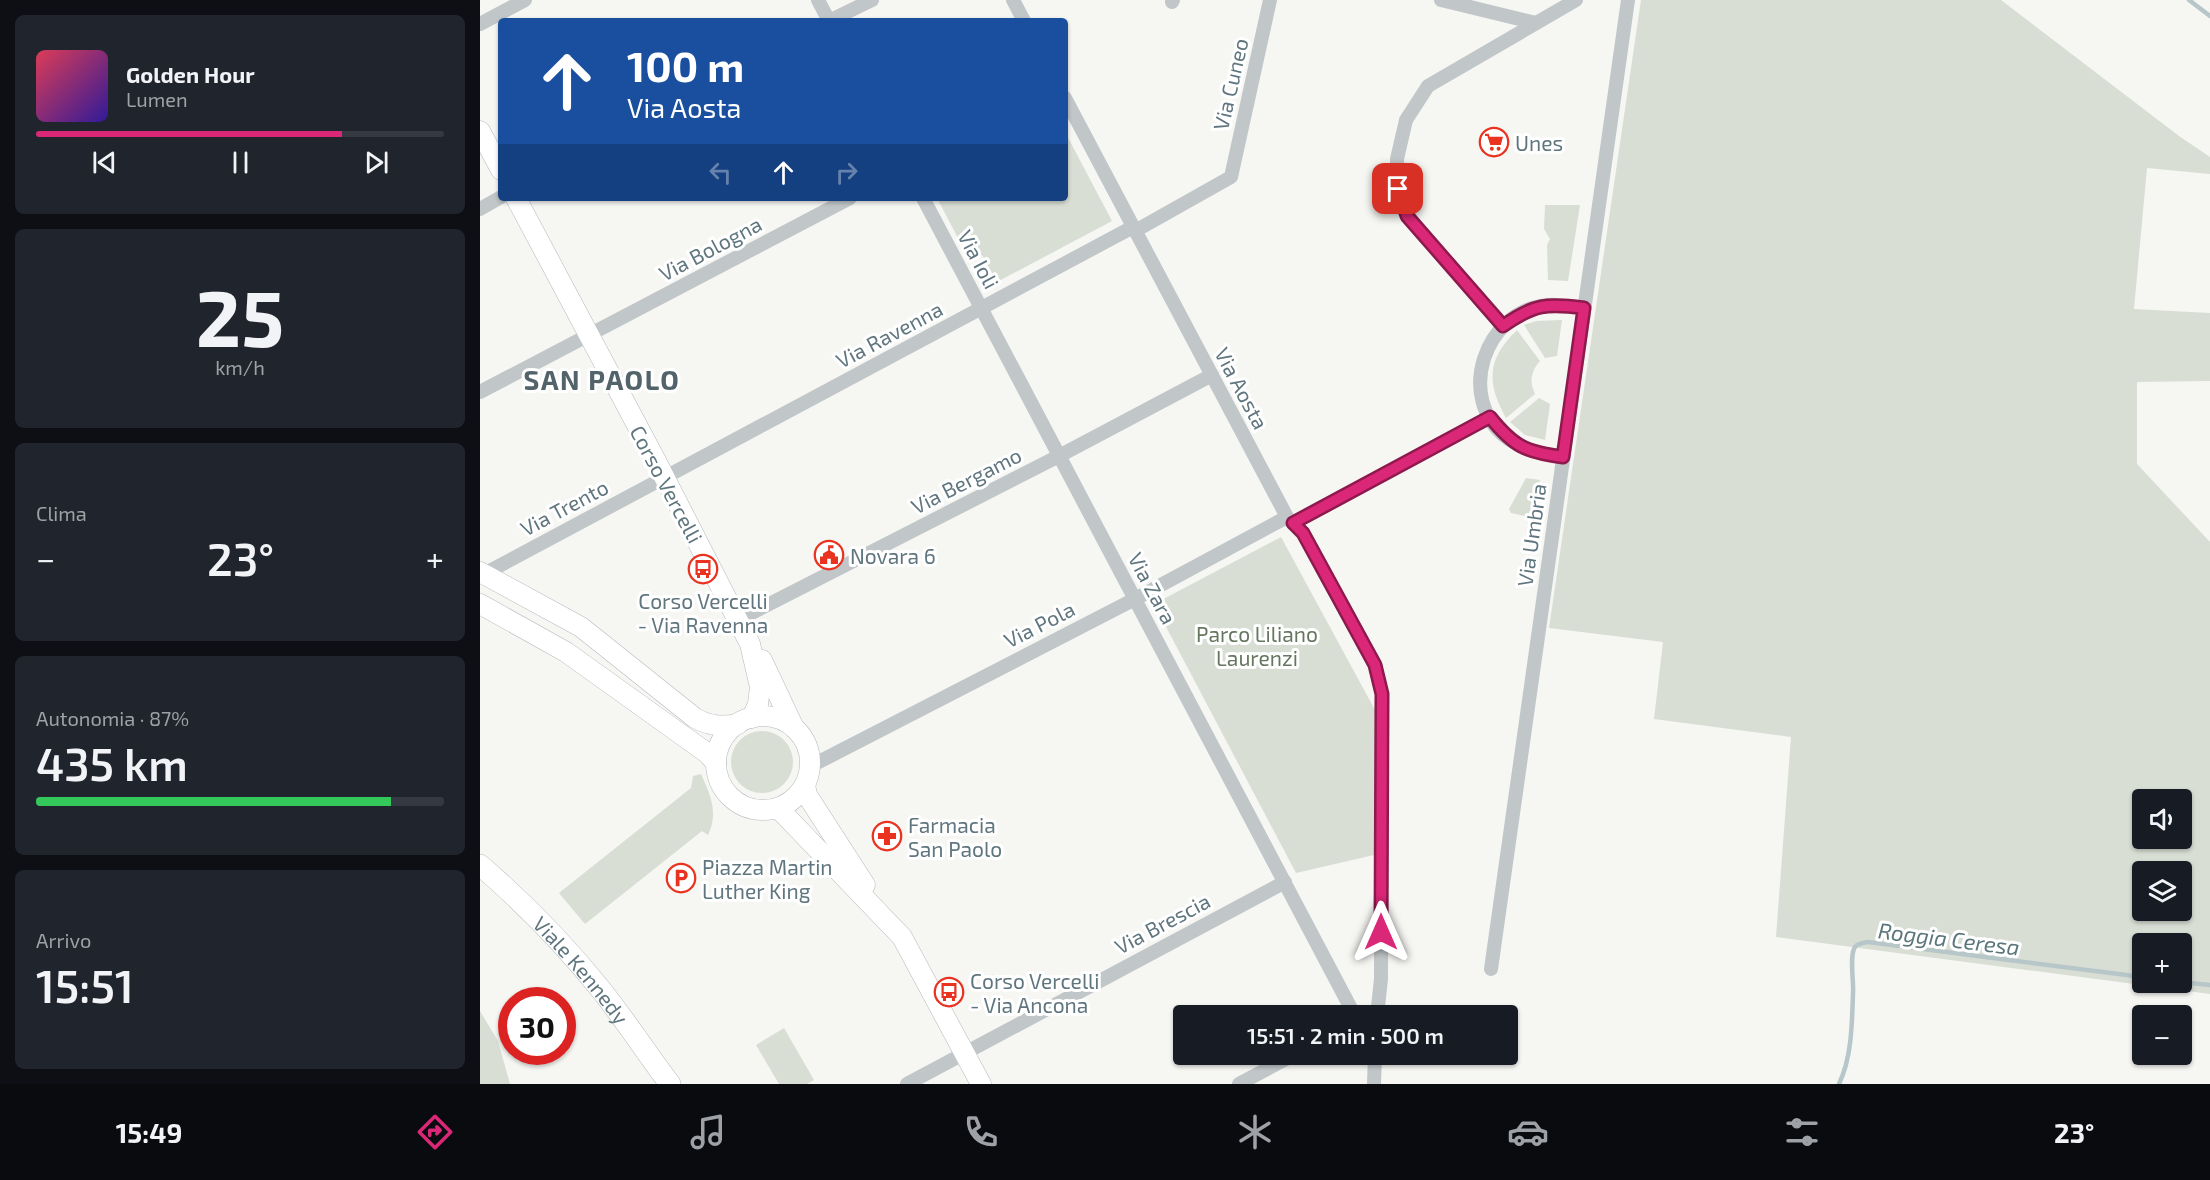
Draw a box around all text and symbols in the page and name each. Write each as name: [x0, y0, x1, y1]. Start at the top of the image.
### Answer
street label: Via Cuneo: [1207, 36, 1253, 132]
text: 100 m: [627, 40, 744, 90]
icon: ahead: [528, 42, 606, 120]
text: Golden Hour: [126, 61, 255, 87]
text: Lumen: [126, 87, 188, 111]
text: Via Aosta: [627, 91, 741, 123]
supermarket icon: Unes: [1478, 126, 1510, 158]
place label: Unes: [1515, 130, 1563, 155]
icon: previous: [88, 146, 121, 179]
icon: pause: [224, 146, 257, 179]
icon: next: [360, 146, 393, 179]
icon: left: [704, 156, 737, 189]
icon: ahead: [767, 156, 800, 189]
icon: right: [830, 156, 863, 189]
pin: [1372, 163, 1423, 214]
icon: arrive: [1381, 172, 1414, 205]
street label: Via Bologna: [654, 210, 766, 286]
street label: Via Ioli: [953, 225, 1005, 293]
text: 25: [196, 269, 284, 363]
street label: Via Ravenna: [832, 296, 946, 372]
street label: Via Aosta: [1210, 343, 1274, 433]
text: km/h: [215, 355, 265, 379]
district label: SAN PAOLO: [524, 363, 680, 395]
street label: Corso Vercelli: [626, 421, 708, 547]
street label: Via Bergamo: [907, 442, 1025, 518]
street label: Via Trento: [516, 474, 612, 540]
street label: Via Umbria: [1511, 482, 1551, 588]
text: Clima: [36, 501, 87, 525]
text: 23°: [207, 531, 274, 585]
text: −: [36, 538, 55, 578]
text: +: [426, 538, 444, 578]
public building icon: Novara 6: [813, 539, 845, 571]
place label: Novara 6: [850, 543, 936, 568]
street label: Via Zara: [1124, 548, 1182, 628]
bus stop icon: Corso Vercelli - Via Ravenna: [687, 553, 719, 585]
place label: Corso Vercelli - Via Ravenna: [638, 588, 768, 637]
street label: Via Pola: [999, 596, 1079, 652]
park label: Parco Liliano Laurenzi: [1196, 621, 1318, 670]
text: Autonomia · 87%: [36, 706, 189, 730]
text: 435 km: [36, 736, 188, 790]
map controls: [2132, 789, 2192, 1065]
button: sound: [2132, 789, 2192, 849]
place label: Farmacia San Paolo: [908, 812, 1002, 861]
pharmacy icon: Farmacia San Paolo: [871, 820, 903, 852]
place label: Piazza Martin Luther King: [702, 854, 833, 903]
button: layers: [2132, 861, 2192, 921]
parking icon: Piazza Martin Luther King: [665, 862, 697, 894]
street label: Via Brescia: [1110, 887, 1214, 959]
position arrow: [1349, 900, 1413, 964]
street label: Viale Kennedy: [529, 910, 635, 1028]
water label: Roggia Ceresa: [1877, 916, 2021, 960]
text: Arrivo: [36, 928, 91, 952]
button: +: [2132, 933, 2192, 993]
text: 15:51: [36, 958, 134, 1012]
place label: Corso Vercelli - Via Ancona: [970, 968, 1100, 1017]
bus stop icon: Corso Vercelli - Via Ancona: [933, 976, 965, 1008]
speed limit sign: 30: [498, 987, 576, 1065]
button: −: [2132, 1005, 2192, 1065]
text: 15:51 · 2 min · 500 m: [1247, 1022, 1444, 1048]
icon: directions: [414, 1111, 456, 1153]
icon: music: [687, 1111, 729, 1153]
icon: phone: [960, 1111, 1002, 1153]
icon: climate: [1234, 1111, 1276, 1153]
icon: car: [1507, 1111, 1549, 1153]
icon: filters: [1781, 1111, 1823, 1153]
text: 15:49: [116, 1116, 182, 1148]
text: 23°: [2054, 1116, 2094, 1148]

